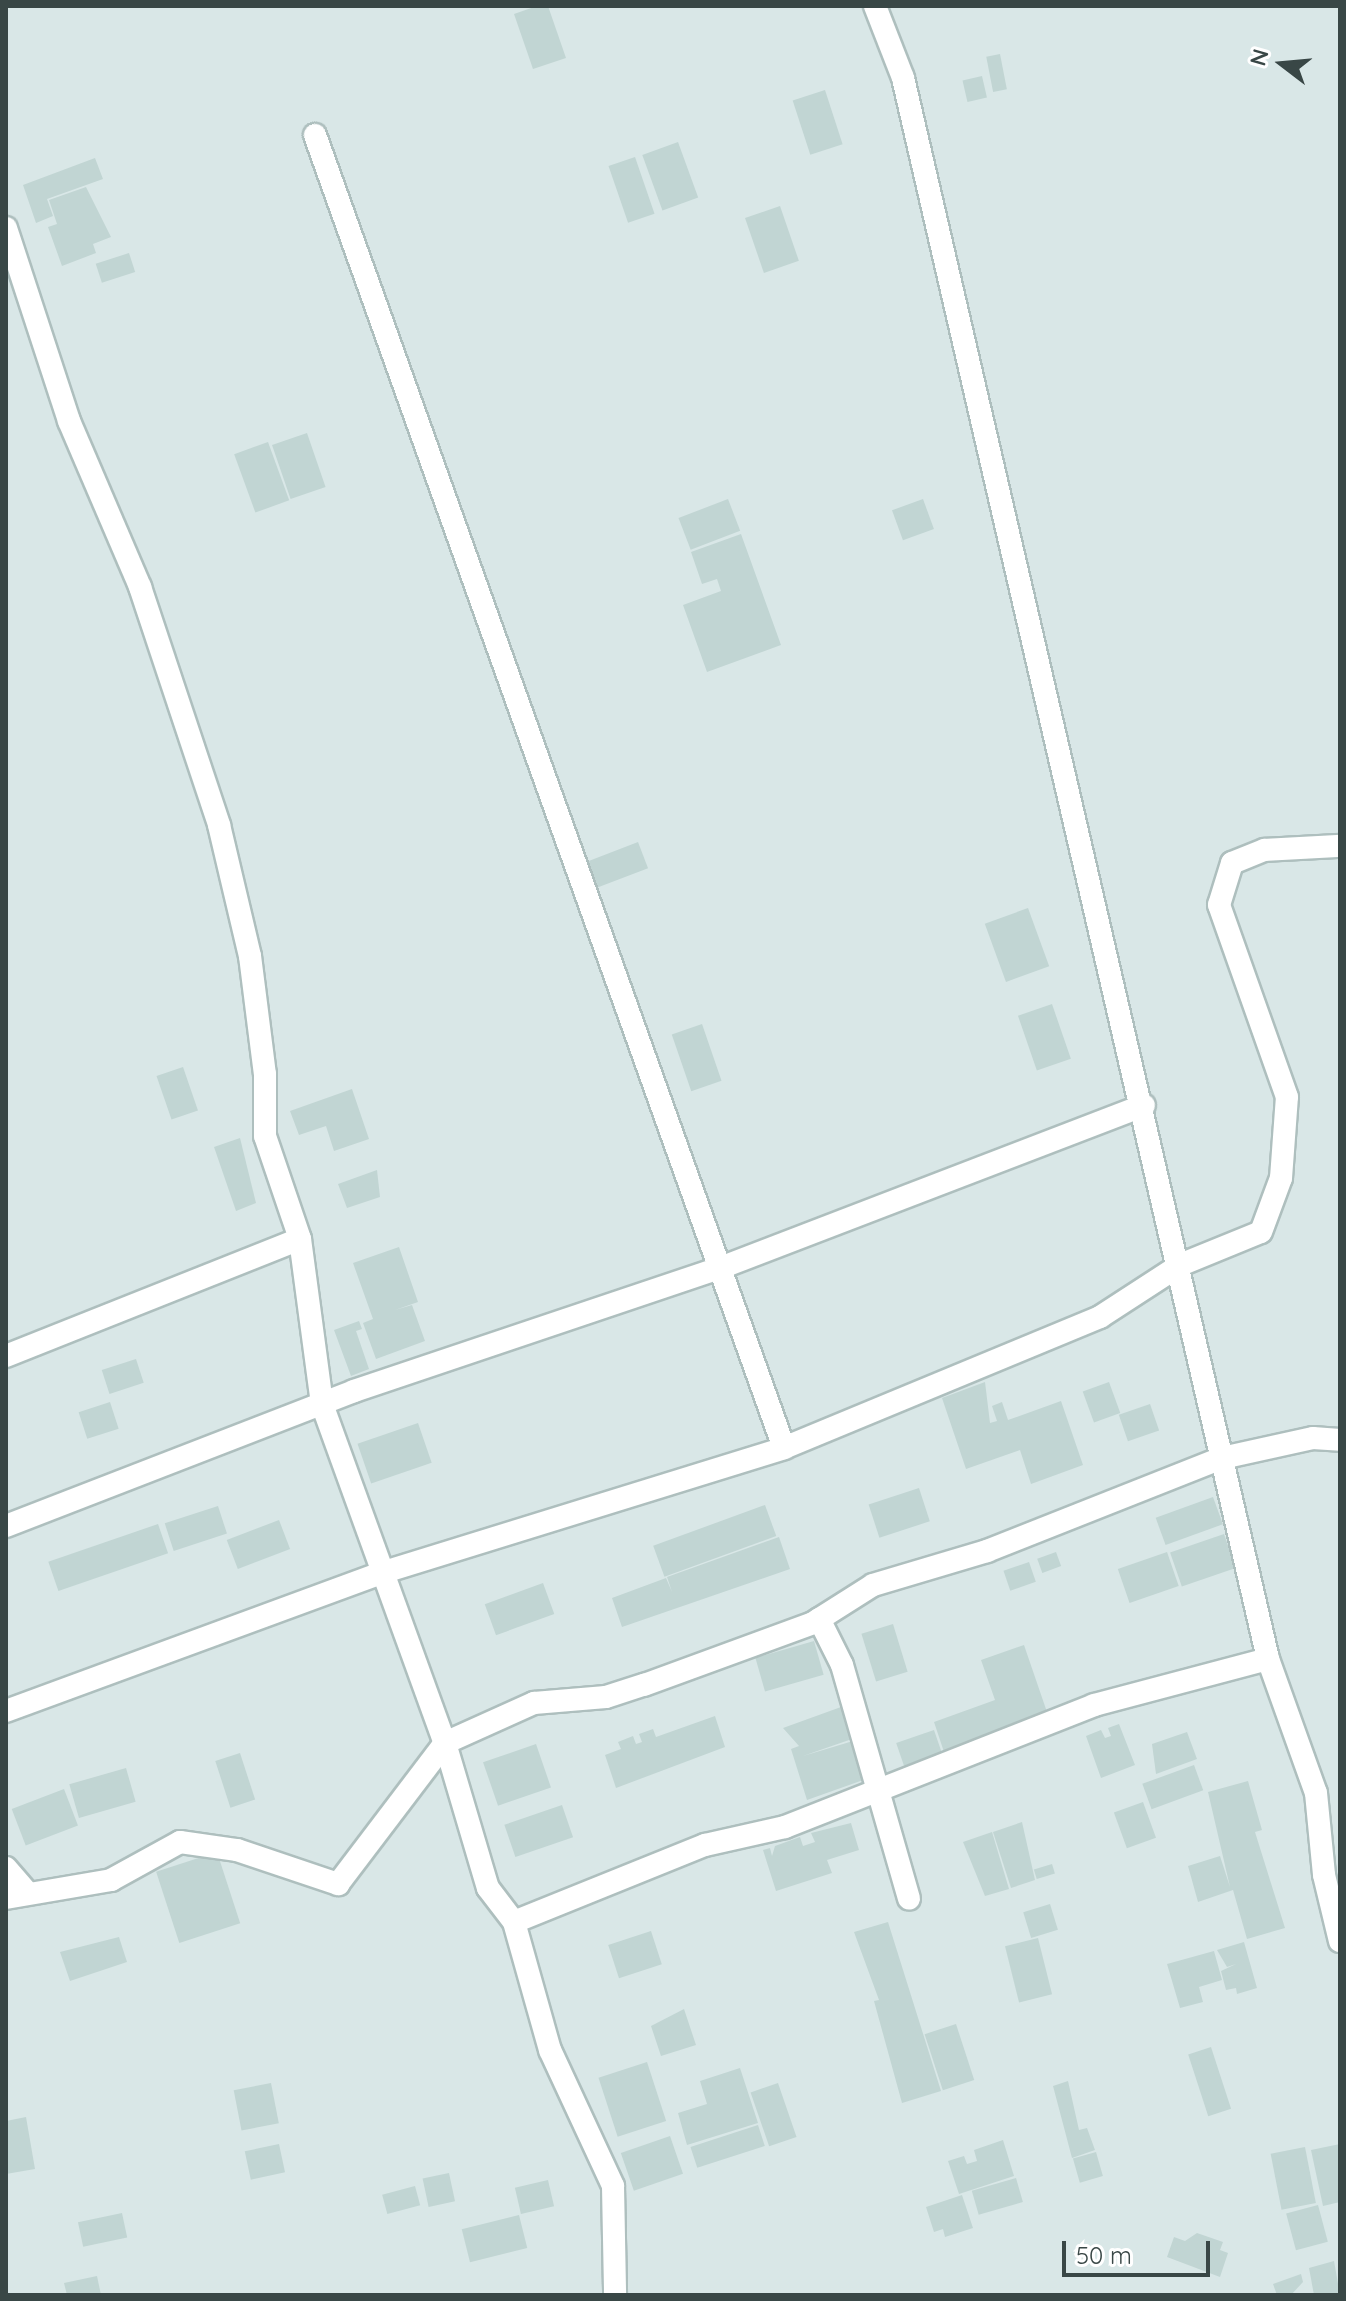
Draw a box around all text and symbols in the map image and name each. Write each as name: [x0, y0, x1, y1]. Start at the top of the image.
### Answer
north arrow: [1242, 24, 1322, 104]
text: N: [1243, 46, 1275, 69]
scale bar: [1066, 2225, 1214, 2275]
text: 50 m: [1076, 2240, 1132, 2270]

